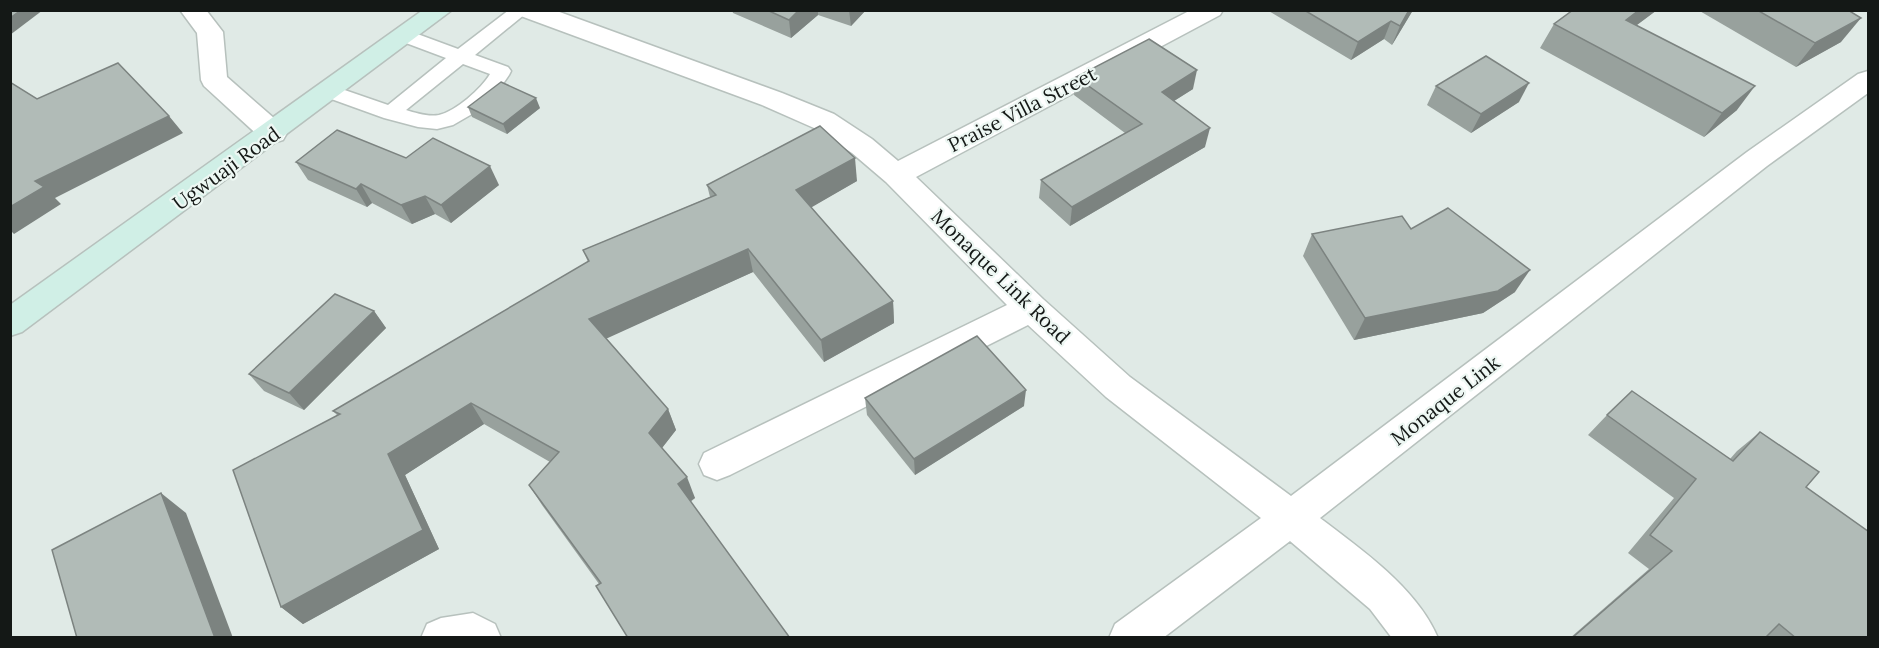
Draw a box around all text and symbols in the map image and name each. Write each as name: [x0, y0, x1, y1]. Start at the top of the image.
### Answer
street label: Praise Villa Street: [943, 61, 1101, 157]
street label: Ugwuaji Road: [167, 121, 285, 215]
street label: Monaque Link Road: [926, 203, 1076, 349]
street label: Monaque Link: [1385, 349, 1505, 450]

